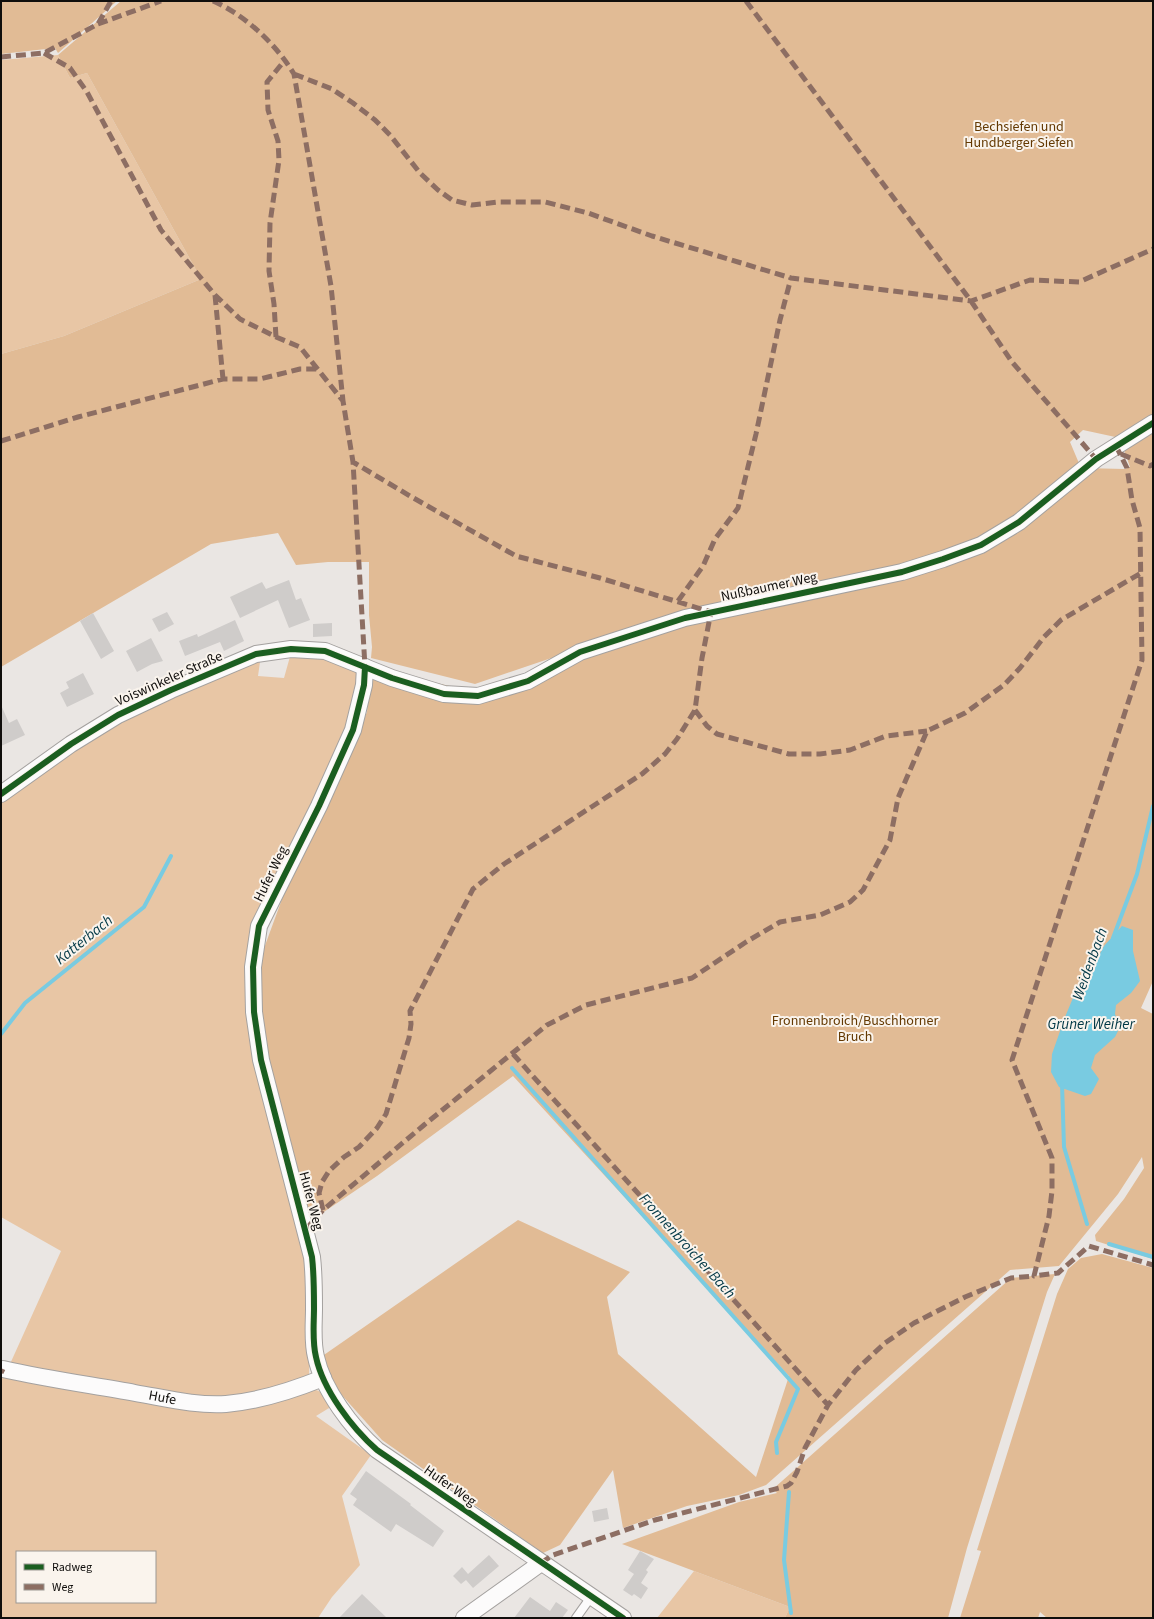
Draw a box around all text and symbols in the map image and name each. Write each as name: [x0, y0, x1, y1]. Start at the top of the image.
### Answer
park label: Bechsiefen und Hundberger Siefen: [964, 117, 1074, 153]
street label: Nußbaumer Weg: [719, 567, 819, 607]
street label: Voiswinkeler Straße: [112, 646, 226, 712]
street label: Hufer Weg: [249, 843, 293, 905]
water label: Katterbach: [51, 910, 117, 970]
water label: Weidenbach: [1067, 925, 1113, 1003]
park label: Fronnenbroich/Buschhorner Bruch: [772, 1011, 938, 1047]
water label: Grüner Weiher: [1047, 1014, 1135, 1035]
street label: Hufer Weg: [294, 1169, 328, 1233]
water label: Fronnenbroicher Bach: [634, 1189, 740, 1303]
street label: Hufe: [147, 1386, 178, 1410]
street label: Hufer Weg: [420, 1461, 480, 1511]
legend: [16, 1551, 156, 1603]
text: Radweg: [52, 1559, 92, 1576]
text: Weg: [52, 1579, 73, 1596]

